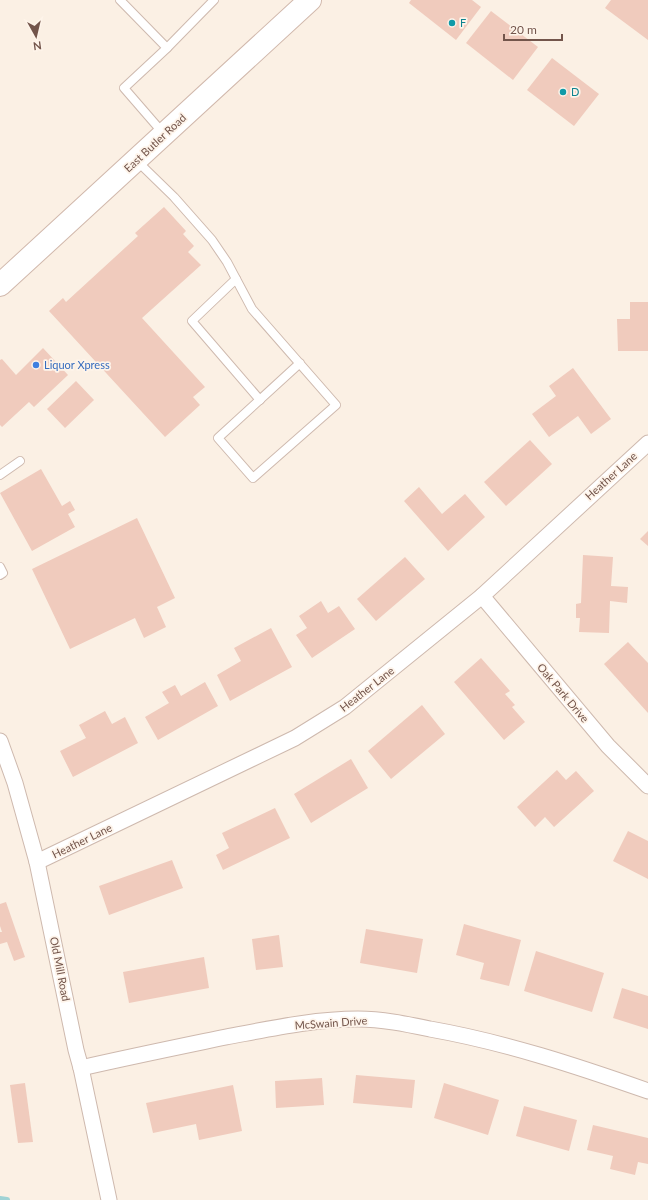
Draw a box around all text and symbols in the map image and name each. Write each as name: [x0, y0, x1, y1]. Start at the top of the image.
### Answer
north arrow: [16, 16, 56, 56]
place label: F: [460, 16, 466, 29]
scale bar: [504, 16, 562, 42]
marker: F: [447, 18, 457, 28]
text: 20 m: [510, 22, 537, 37]
text: N: [32, 39, 43, 53]
place label: D: [571, 85, 579, 98]
marker: D: [558, 87, 568, 97]
street label: East Butler Road: [121, 111, 188, 175]
place label: Liquor Xpress: [44, 358, 110, 371]
marker: Liquor Xpress: [31, 360, 41, 370]
street label: Heather Lane: [582, 449, 639, 502]
street label: Oak Park Drive: [535, 661, 592, 725]
street label: Heather Lane: [337, 663, 396, 714]
street label: Heather Lane: [50, 820, 114, 861]
street label: Old Mill Road: [48, 936, 73, 1002]
street label: McSwain Drive: [294, 1013, 368, 1032]

